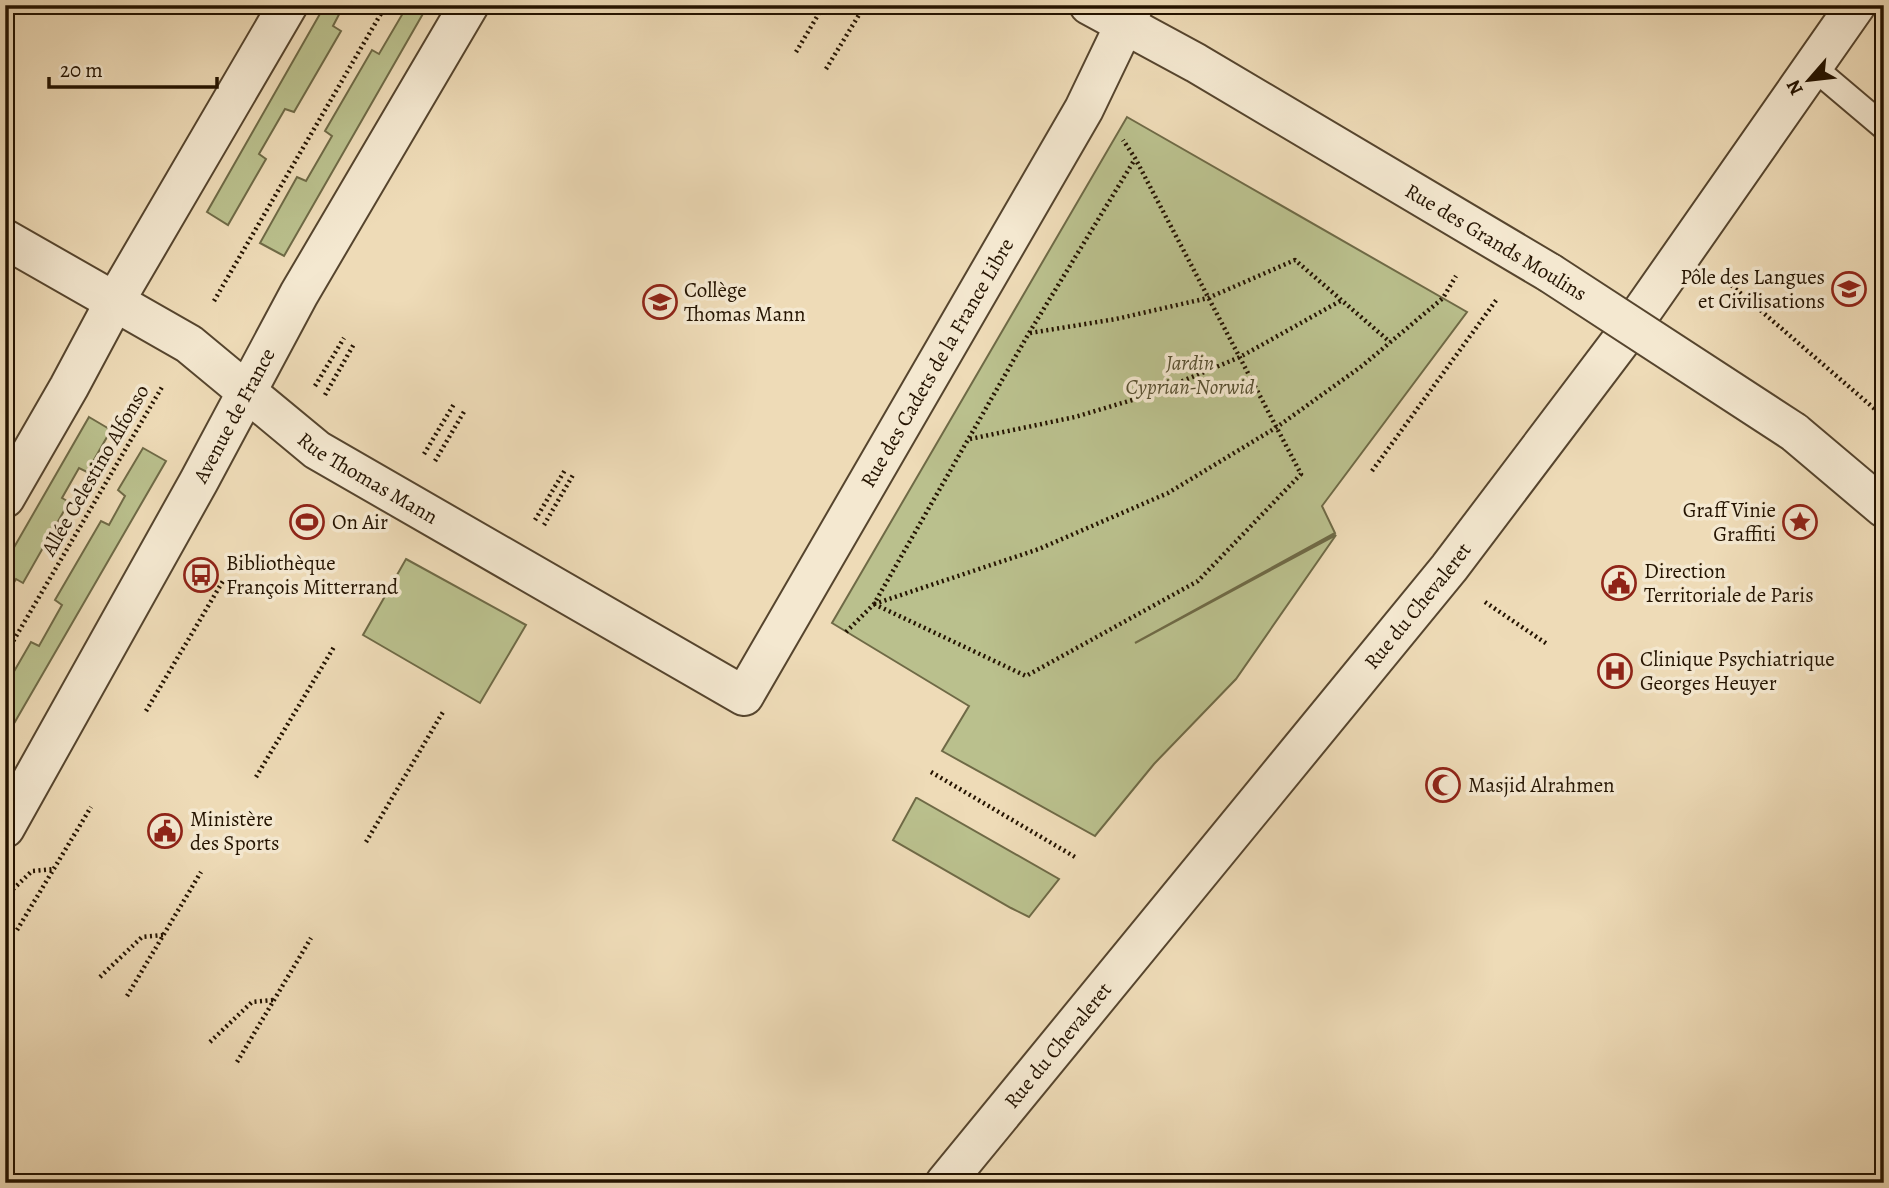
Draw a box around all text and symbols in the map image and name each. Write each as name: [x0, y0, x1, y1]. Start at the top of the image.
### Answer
scale bar: [49, 46, 217, 90]
north arrow: [1773, 46, 1843, 116]
text: 20 m: [60, 56, 103, 84]
text: N: [1780, 75, 1810, 100]
street label: Rue des Grands Moulins: [1400, 177, 1592, 307]
street label: Rue des Cadets de la France Libre: [854, 233, 1020, 493]
place label: Pôle des Langues et Civilisations: [1680, 263, 1825, 315]
school or university icon: Pôle des Langues et Civilisations: [1830, 270, 1868, 308]
place label: Collège Thomas Mann: [684, 276, 806, 328]
school or university icon: Collège Thomas Mann: [641, 283, 679, 321]
street label: Avenue de France: [186, 343, 282, 489]
park label: Jardin Cyprian-Norwid: [1125, 349, 1255, 401]
street label: Allée Celestino Alfonso: [34, 379, 156, 562]
street label: Rue Thomas Mann: [292, 426, 443, 531]
place label: Graff Vinie Graffiti: [1683, 496, 1776, 548]
sports icon: On Air: [288, 503, 326, 541]
place icon: Graff Vinie Graffiti: [1781, 503, 1819, 541]
place label: On Air: [332, 508, 388, 536]
street label: Rue du Chevaleret: [1358, 537, 1477, 675]
place label: Bibliothèque François Mitterrand: [226, 549, 399, 601]
bus stop icon: Bibliothèque François Mitterrand: [182, 556, 220, 594]
place label: Direction Territoriale de Paris: [1644, 557, 1814, 609]
public building icon: Direction Territoriale de Paris: [1600, 564, 1638, 602]
place label: Clinique Psychiatrique Georges Heuyer: [1640, 645, 1835, 697]
hospital icon: Clinique Psychiatrique Georges Heuyer: [1596, 652, 1634, 690]
mosque icon: Masjid Alrahmen: [1424, 766, 1462, 804]
place label: Masjid Alrahmen: [1468, 771, 1615, 799]
place label: Ministère des Sports: [190, 805, 279, 857]
public building icon: Ministère des Sports: [146, 812, 184, 850]
street label: Rue du Chevaleret: [998, 976, 1118, 1114]

